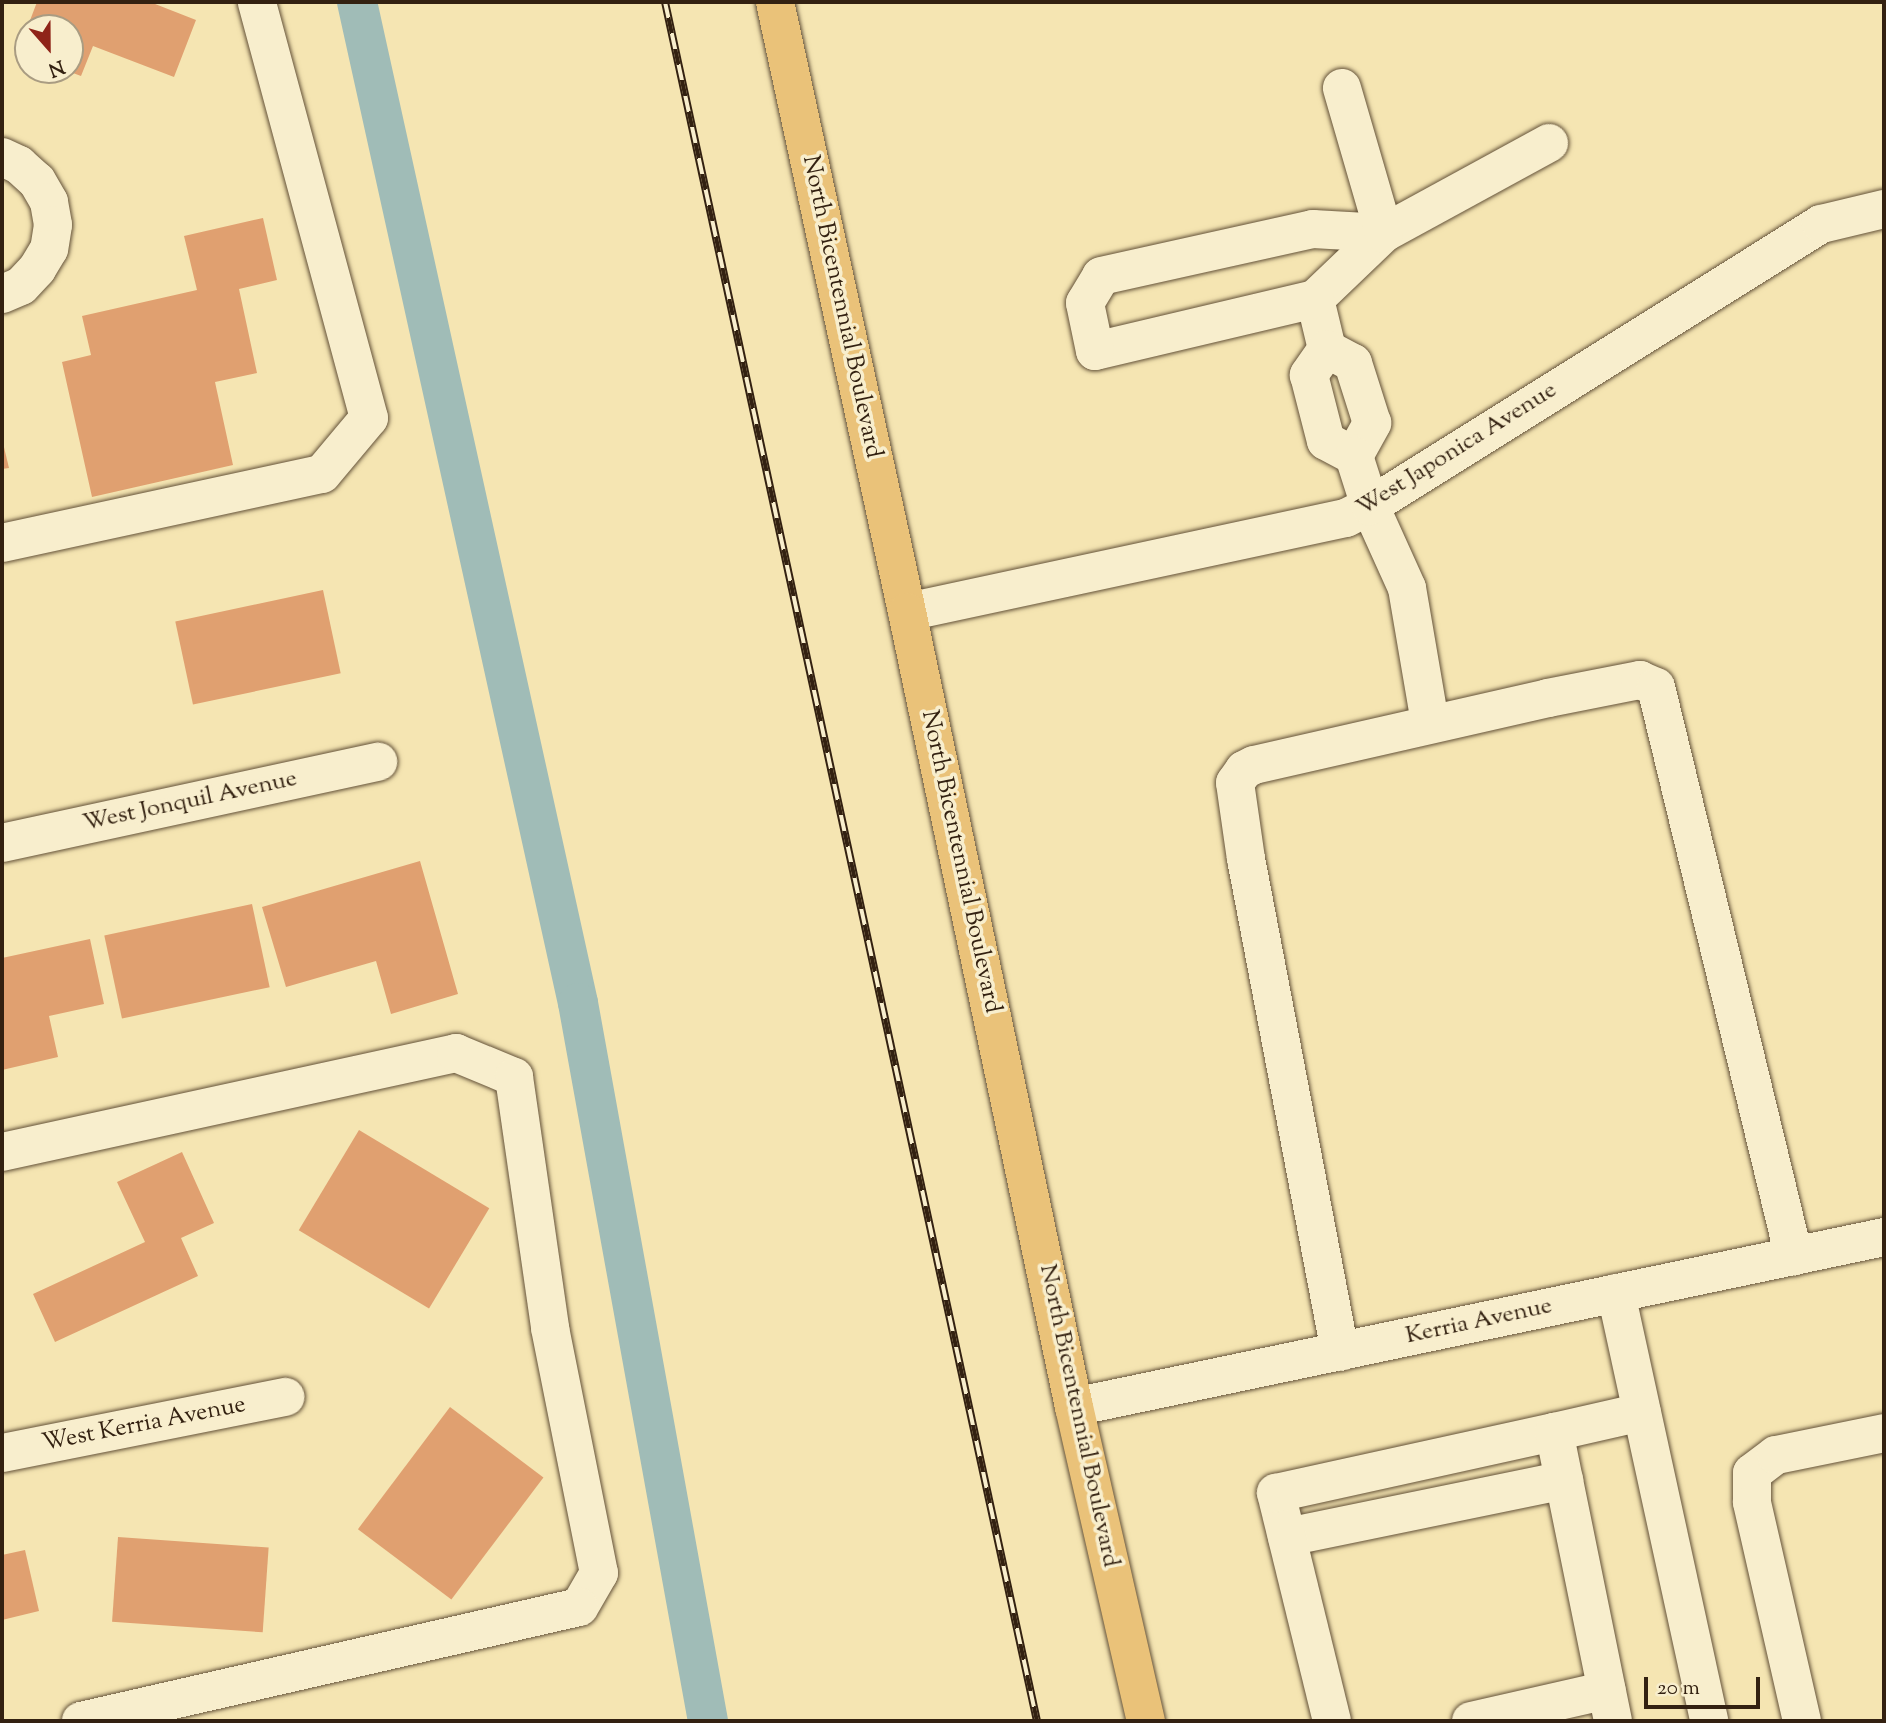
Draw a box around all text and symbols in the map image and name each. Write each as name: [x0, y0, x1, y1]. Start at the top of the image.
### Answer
north arrow: [14, 14, 84, 84]
text: N: [44, 52, 68, 83]
street label: North Bicentennial Boulevard: [795, 153, 887, 461]
street label: West Japonica Avenue: [1352, 377, 1562, 523]
street label: North Bicentennial Boulevard: [914, 708, 1006, 1016]
street label: West Jonquil Avenue: [80, 765, 300, 839]
street label: North Bicentennial Boulevard: [1032, 1262, 1124, 1570]
street label: Kerria Avenue: [1403, 1292, 1555, 1352]
street label: West Kerria Avenue: [40, 1391, 248, 1459]
scale bar: [1648, 1664, 1764, 1708]
text: 20 m: [1657, 1674, 1700, 1704]

